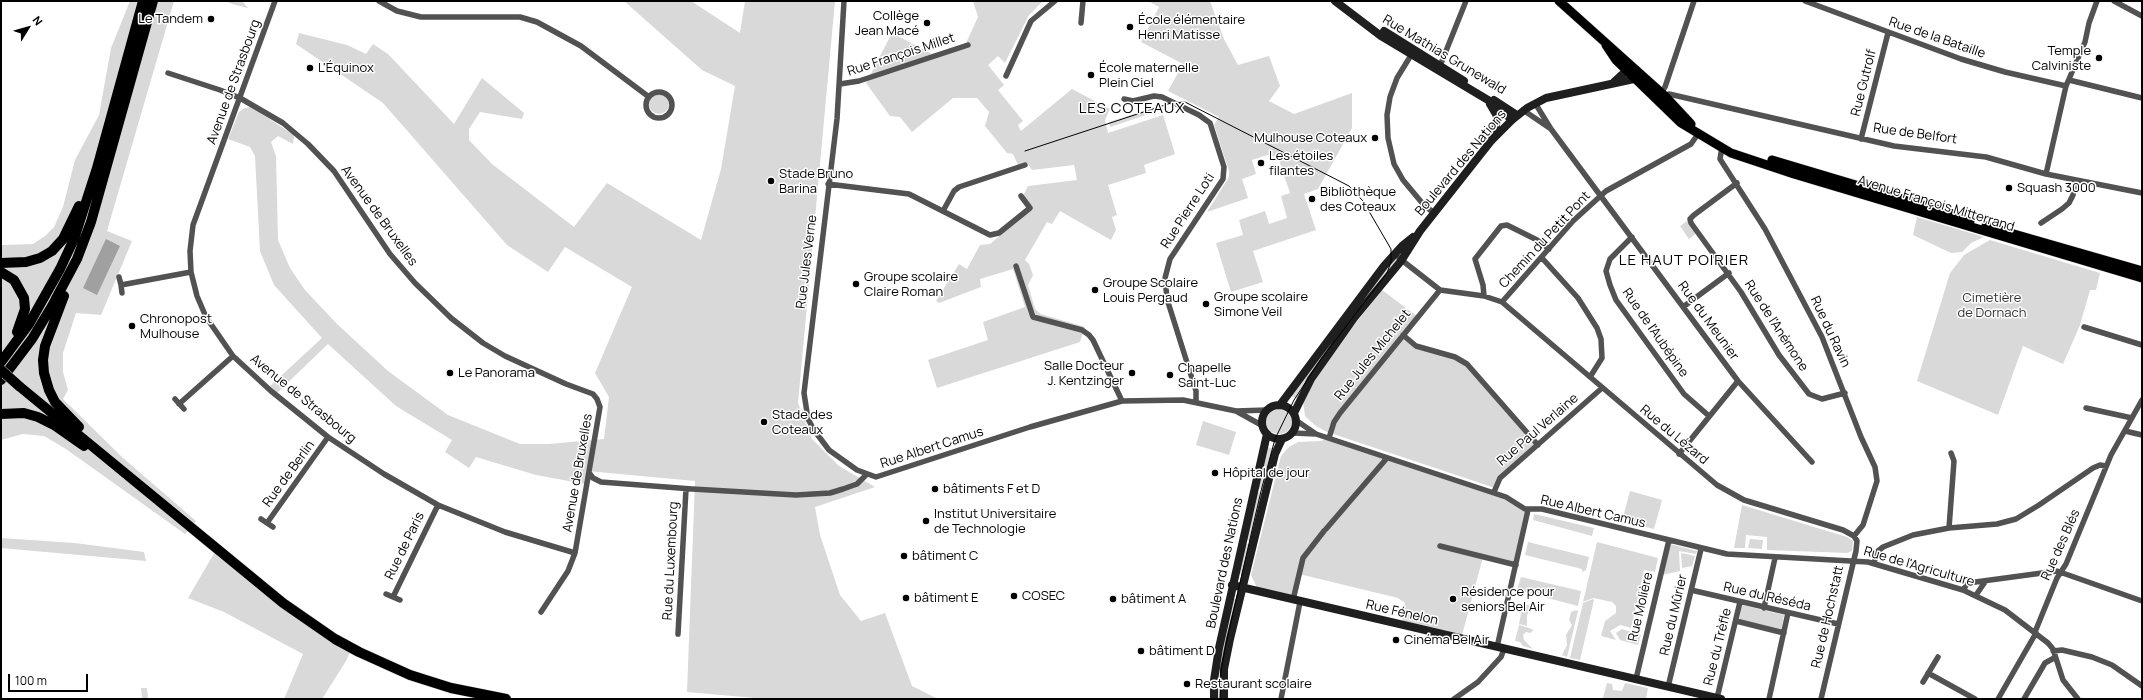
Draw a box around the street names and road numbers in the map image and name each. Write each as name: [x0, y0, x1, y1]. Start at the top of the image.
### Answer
street label: Rue Mathias Grunewald: [1380, 12, 1508, 98]
street label: Rue de la Bataille: [1887, 14, 1987, 62]
street label: Avenue de Strasbourg: [204, 17, 264, 147]
street label: Rue François Millet: [845, 30, 957, 80]
street label: Rue Gutrolf: [1848, 48, 1880, 118]
street label: Boulevard des Nations: [1412, 107, 1510, 219]
street label: Rue de Belfort: [1872, 120, 1958, 148]
street label: Avenue de Bruxelles: [337, 163, 421, 269]
street label: Rue Pierre Loti: [1158, 170, 1218, 252]
street label: Avenue François Mitterrand: [1856, 173, 2016, 235]
street label: Chemin du Petit Pont: [1496, 188, 1594, 292]
street label: Rue Jules Verne: [793, 214, 821, 310]
street label: Rue de l'Anémone: [1741, 278, 1811, 374]
street label: Rue du Meunier: [1674, 279, 1742, 363]
street label: Rue de l'Aubépine: [1619, 286, 1691, 380]
street label: Rue du Ravin: [1807, 294, 1853, 370]
street label: Rue Jules Michelet: [1332, 306, 1414, 404]
street label: Avenue de Strasbourg: [247, 351, 359, 447]
street label: Rue Paul Verlaine: [1494, 391, 1582, 469]
street label: Rue du Lézard: [1637, 402, 1711, 468]
street label: Avenue de Bruxelles: [560, 413, 596, 533]
street label: Rue Albert Camus: [879, 424, 985, 472]
street label: Rue de Berlin: [260, 438, 318, 510]
street label: Rue Albert Camus: [1539, 492, 1647, 532]
street label: Boulevard des Nations: [1204, 496, 1246, 630]
street label: Rue du Luxembourg: [660, 501, 682, 621]
street label: Rue des Blés: [2038, 507, 2084, 583]
street label: Rue de Paris: [382, 510, 428, 582]
street label: Rue de l'Agriculture: [1862, 544, 1976, 590]
street label: Rue de Hochstatt: [1809, 564, 1847, 670]
street label: Rue Molière: [1625, 571, 1657, 643]
street label: Rue du Mûrier: [1657, 573, 1691, 657]
street label: Rue du Réséda: [1722, 579, 1812, 615]
street label: Rue Fénelon: [1364, 597, 1440, 629]
street label: Rue du Trèfle: [1701, 607, 1735, 687]

